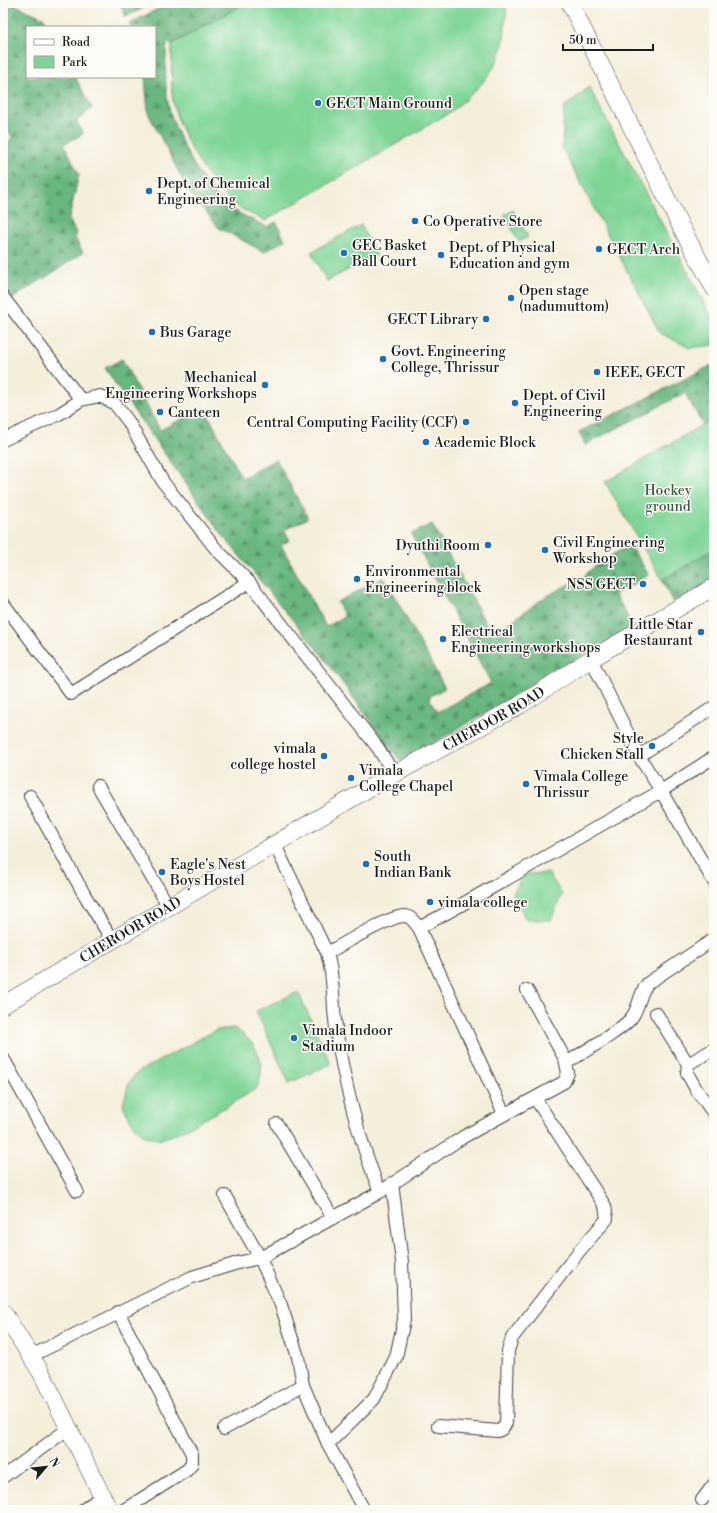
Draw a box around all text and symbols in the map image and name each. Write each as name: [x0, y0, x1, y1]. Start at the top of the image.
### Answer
legend: [26, 26, 156, 78]
scale bar: [563, 26, 653, 52]
text: 50 m: [569, 33, 597, 48]
text: Road: [62, 35, 90, 50]
text: Park: [62, 55, 88, 70]
place label: GECT Main Ground: [326, 95, 452, 113]
marker: GECT Main Ground: [313, 98, 323, 108]
place label: Dept. of Chemical Engineering: [157, 175, 270, 209]
marker: Dept. of Chemical Engineering: [144, 186, 154, 196]
place label: Co Operative Store: [423, 213, 543, 231]
marker: Co Operative Store: [410, 216, 420, 226]
place label: GEC Basket Ball Court: [351, 237, 427, 271]
place label: Dept. of Physical Education and gym: [449, 239, 570, 273]
place label: GECT Arch: [607, 241, 681, 259]
marker: GECT Arch: [594, 244, 604, 254]
marker: GEC Basket Ball Court: [339, 248, 349, 258]
marker: Dept. of Physical Education and gym: [436, 250, 446, 260]
place label: Open stage (nadumuttom): [519, 282, 609, 316]
marker: Open stage (nadumuttom): [506, 293, 516, 303]
place label: GECT Library: [388, 311, 478, 329]
marker: GECT Library: [481, 314, 491, 324]
place label: Bus Garage: [159, 324, 231, 342]
marker: Bus Garage: [147, 327, 157, 337]
place label: Govt. Engineering College, Thrissur: [391, 343, 507, 377]
marker: Govt. Engineering College, Thrissur: [378, 354, 388, 364]
place label: IEEE, GECT: [605, 364, 685, 382]
marker: IEEE, GECT: [592, 367, 602, 377]
place label: Mechanical Engineering Workshops: [105, 369, 257, 403]
marker: Mechanical Engineering Workshops: [260, 380, 270, 390]
place label: Dept. of Civil Engineering: [523, 387, 606, 421]
marker: Dept. of Civil Engineering: [510, 398, 520, 408]
place label: Canteen: [168, 404, 221, 422]
marker: Canteen: [155, 407, 165, 417]
place label: Central Computing Facility (CCF): [247, 414, 458, 432]
marker: Central Computing Facility (CCF): [461, 417, 471, 427]
place label: Academic Block: [433, 434, 536, 452]
marker: Academic Block: [421, 437, 431, 447]
park label: Hockey ground: [644, 482, 692, 516]
place label: Civil Engineering Workshop: [552, 534, 666, 568]
place label: Dyuthi Room: [396, 537, 480, 555]
marker: Dyuthi Room: [483, 540, 493, 550]
marker: Civil Engineering Workshop: [540, 545, 550, 555]
place label: Environmental Engineering block: [365, 563, 482, 597]
marker: Environmental Engineering block: [352, 574, 362, 584]
place label: NSS GECT: [566, 576, 635, 594]
marker: NSS GECT: [638, 579, 648, 589]
place label: Little Star Restaurant: [624, 616, 693, 650]
place label: Electrical Engineering workshops: [451, 623, 600, 657]
marker: Little Star Restaurant: [696, 627, 706, 637]
marker: Electrical Engineering workshops: [438, 634, 448, 644]
street label: CHEROOR ROAD: [440, 683, 549, 756]
place label: Style Chicken Stall: [560, 730, 644, 764]
place label: vimala college hostel: [230, 740, 317, 774]
marker: Style Chicken Stall: [647, 741, 657, 751]
marker: vimala college hostel: [319, 751, 329, 761]
place label: Vimala College Chapel: [358, 762, 453, 796]
place label: Vimala College Thrissur: [533, 768, 628, 802]
marker: Vimala College Chapel: [346, 773, 356, 783]
marker: Vimala College Thrissur: [521, 779, 531, 789]
place label: South Indian Bank: [374, 848, 452, 882]
place label: Eagle's Nest Boys Hostel: [169, 856, 246, 890]
marker: South Indian Bank: [361, 859, 371, 869]
marker: Eagle's Nest Boys Hostel: [157, 867, 167, 877]
street label: CHEROOR ROAD: [77, 893, 185, 967]
place label: vimala college: [437, 894, 528, 912]
marker: vimala college: [425, 897, 435, 907]
place label: Vimala Indoor Stadium: [301, 1022, 393, 1056]
marker: Vimala Indoor Stadium: [289, 1033, 299, 1043]
north arrow: [26, 1447, 66, 1487]
text: N: [46, 1456, 62, 1470]

